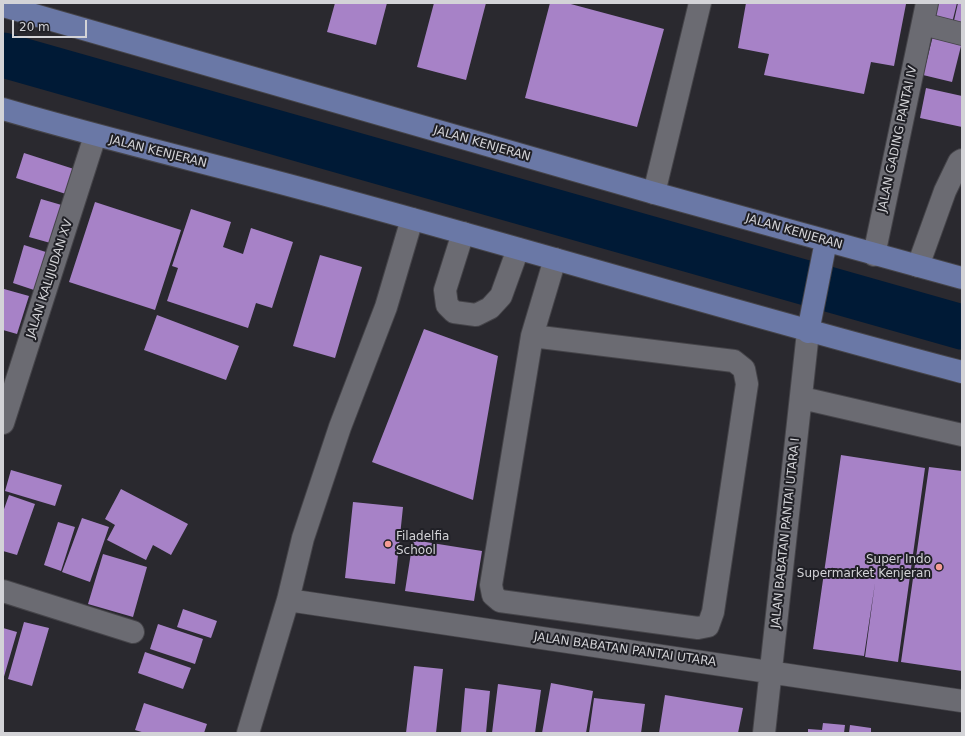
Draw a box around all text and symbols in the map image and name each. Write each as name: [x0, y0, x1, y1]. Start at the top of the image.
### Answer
scale bar: [14, 12, 89, 38]
text: 20 m: [19, 20, 50, 34]
street label: JALAN GADING PANTAI IV: [875, 65, 921, 213]
street label: JALAN KENJERAN: [432, 123, 532, 165]
street label: JALAN KENJERAN: [108, 133, 208, 171]
street label: JALAN KENJERAN: [744, 211, 844, 253]
street label: JALAN KALIJUDAN XV: [24, 218, 76, 340]
street label: JALAN BABATAN PANTAI UTARA I: [769, 437, 803, 629]
place label: Filadelfia School: [396, 530, 449, 558]
marker: Filadelfia School: [383, 539, 393, 549]
place label: Super Indo Supermarket Kenjeran: [797, 553, 931, 581]
marker: Super Indo Supermarket Kenjeran: [934, 562, 944, 572]
street label: JALAN BABATAN PANTAI UTARA: [533, 630, 717, 670]

